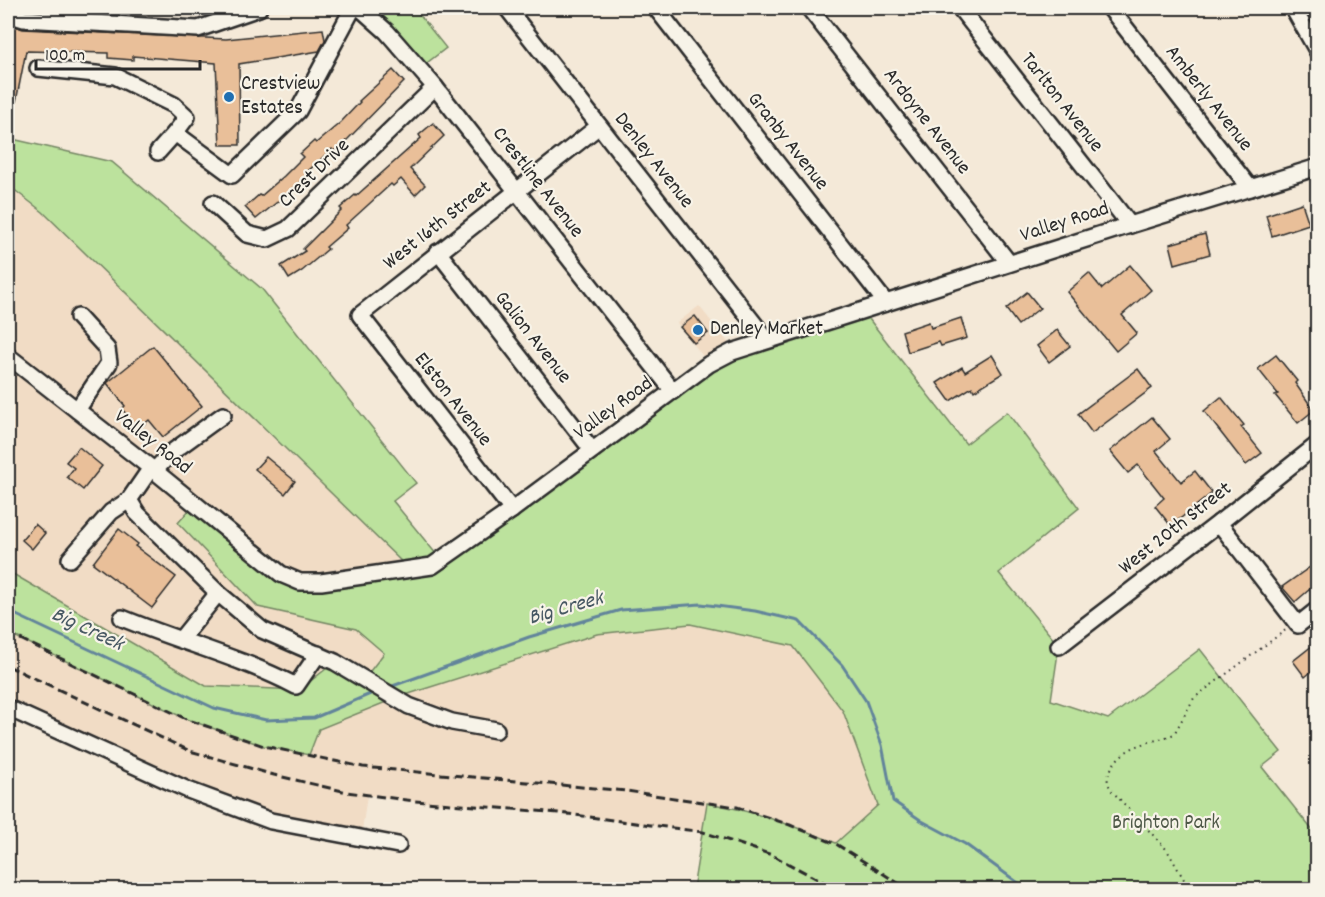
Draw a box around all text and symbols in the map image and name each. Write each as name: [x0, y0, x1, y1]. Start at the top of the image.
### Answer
scale bar: [36, 33, 200, 71]
street label: Amberly Avenue: [1157, 39, 1259, 159]
text: 100 m: [45, 44, 85, 69]
street label: Tarlton Avenue: [1012, 46, 1110, 160]
street label: Ardoyne Avenue: [875, 62, 977, 182]
place label: Crestview Estates: [241, 70, 320, 124]
street label: Granby Avenue: [739, 86, 835, 198]
marker: Crestview Estates: [222, 90, 236, 104]
street label: Denley Avenue: [606, 107, 700, 215]
street label: Crestline Avenue: [484, 121, 590, 245]
street label: Crest Drive: [272, 132, 358, 216]
street label: West 16th Street: [377, 174, 499, 278]
street label: Valley Road: [1017, 195, 1113, 251]
street label: Galion Avenue: [486, 285, 578, 391]
place label: Denley Market: [710, 315, 823, 345]
marker: Denley Market: [691, 323, 705, 337]
street label: Elston Avenue: [406, 346, 498, 454]
street label: Valley Road: [568, 370, 660, 448]
street label: Valley Road: [107, 403, 197, 483]
street label: West 20th Street: [1113, 475, 1239, 583]
water label: Big Creek: [525, 583, 609, 634]
water label: Big Creek: [46, 600, 130, 661]
park label: Brighton Park: [1112, 809, 1220, 839]

